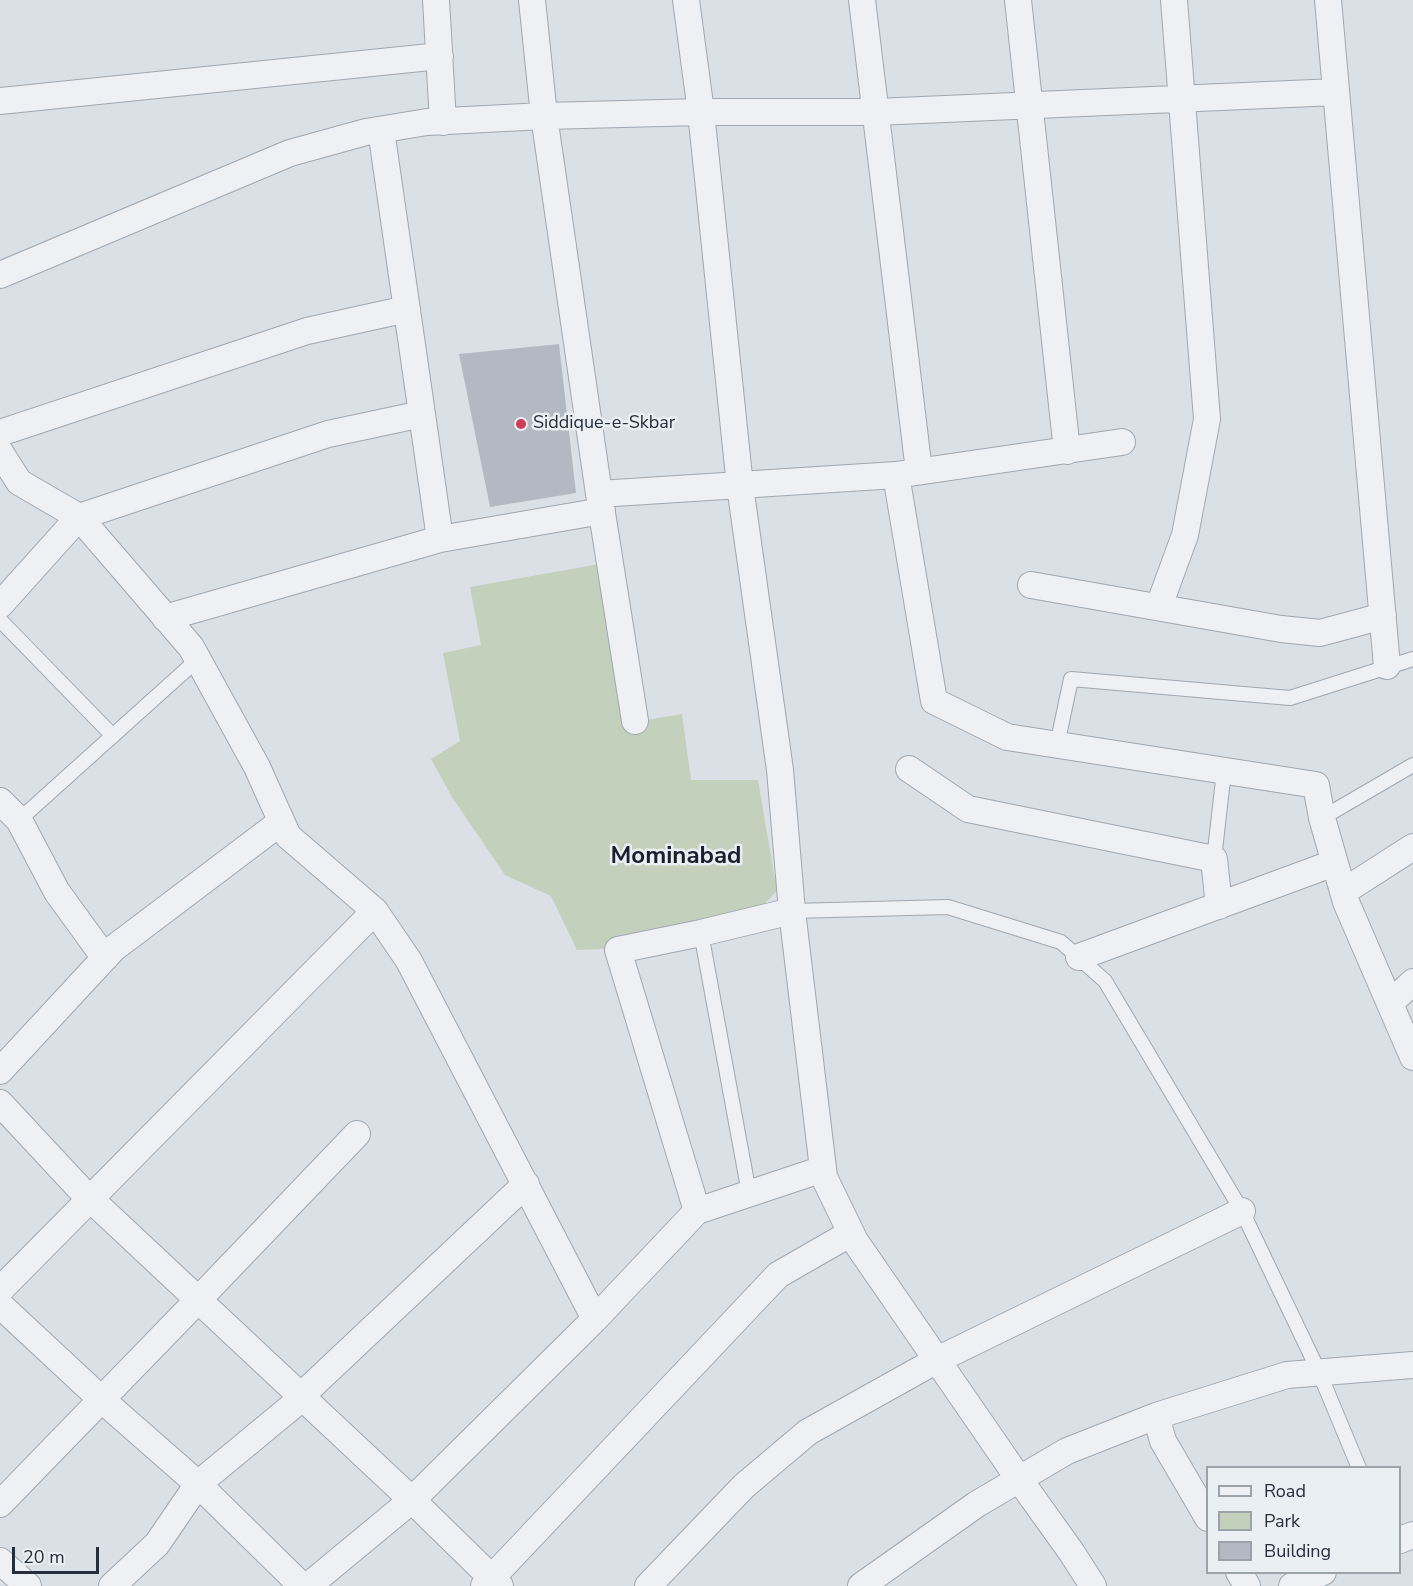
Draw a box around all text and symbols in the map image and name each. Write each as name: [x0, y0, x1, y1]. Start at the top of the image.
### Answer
place label: Siddique-e-Skbar: [533, 413, 675, 435]
marker: Siddique-e-Skbar: [514, 417, 528, 431]
district label: Mominabad: [611, 843, 741, 871]
legend: [1206, 1466, 1401, 1574]
text: Road: [1264, 1479, 1306, 1503]
text: Park: [1264, 1509, 1300, 1533]
scale bar: [15, 1535, 102, 1573]
text: Building: [1264, 1539, 1331, 1563]
text: 20 m: [23, 1545, 65, 1569]

